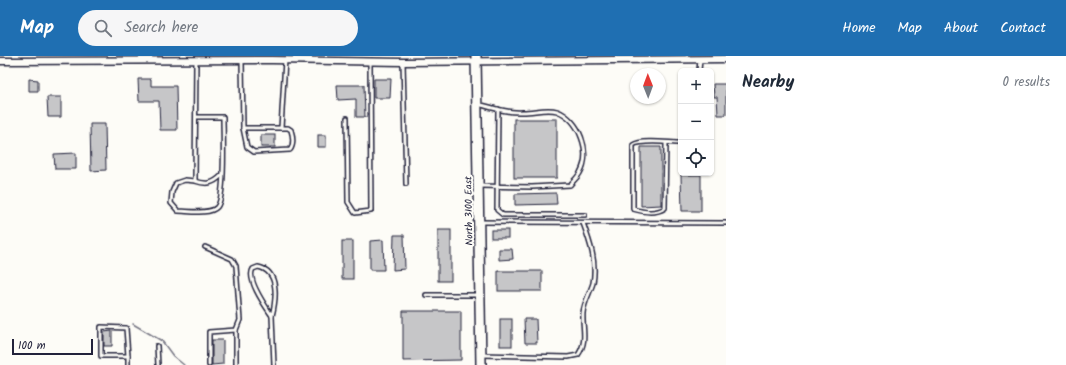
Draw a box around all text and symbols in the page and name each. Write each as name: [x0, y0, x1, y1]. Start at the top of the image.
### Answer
search box: [78, 10, 358, 46]
text: Map: [20, 13, 54, 43]
text: Search here: [124, 16, 198, 40]
icon: search: [92, 17, 114, 39]
text: Home: [842, 17, 876, 39]
text: Map: [898, 17, 922, 39]
text: About: [944, 17, 978, 39]
text: Contact: [1000, 17, 1046, 39]
north arrow: [630, 68, 666, 104]
map controls: [678, 68, 714, 176]
button: +: [678, 68, 714, 104]
text: Nearby: [742, 69, 794, 96]
text: 0 results: [1003, 72, 1050, 93]
button: −: [678, 104, 714, 140]
button: locate: [678, 140, 714, 176]
street label: North 3100 East: [460, 176, 478, 246]
scale bar: [12, 337, 93, 356]
text: 100 m: [18, 337, 46, 355]

